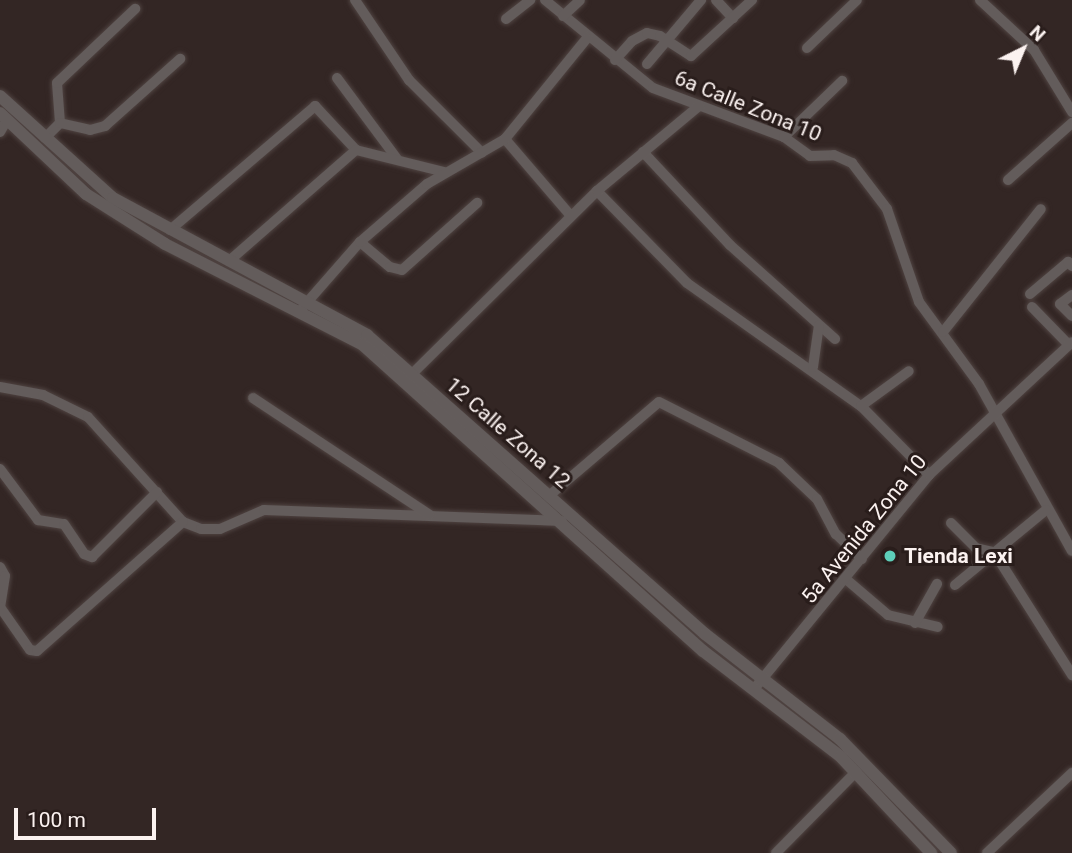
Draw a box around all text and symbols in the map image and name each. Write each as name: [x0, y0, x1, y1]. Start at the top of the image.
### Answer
north arrow: [988, 14, 1058, 84]
text: N: [1025, 20, 1050, 46]
street label: 6a Calle Zona 10: [671, 65, 825, 147]
street label: 12 Calle Zona 12: [441, 372, 575, 494]
street label: 5a Avenida Zona 10: [796, 450, 932, 608]
place label: Tienda Lexi: [904, 543, 1013, 569]
marker: Tienda Lexi: [882, 548, 898, 564]
scale bar: [18, 794, 159, 838]
text: 100 m: [27, 808, 86, 832]

